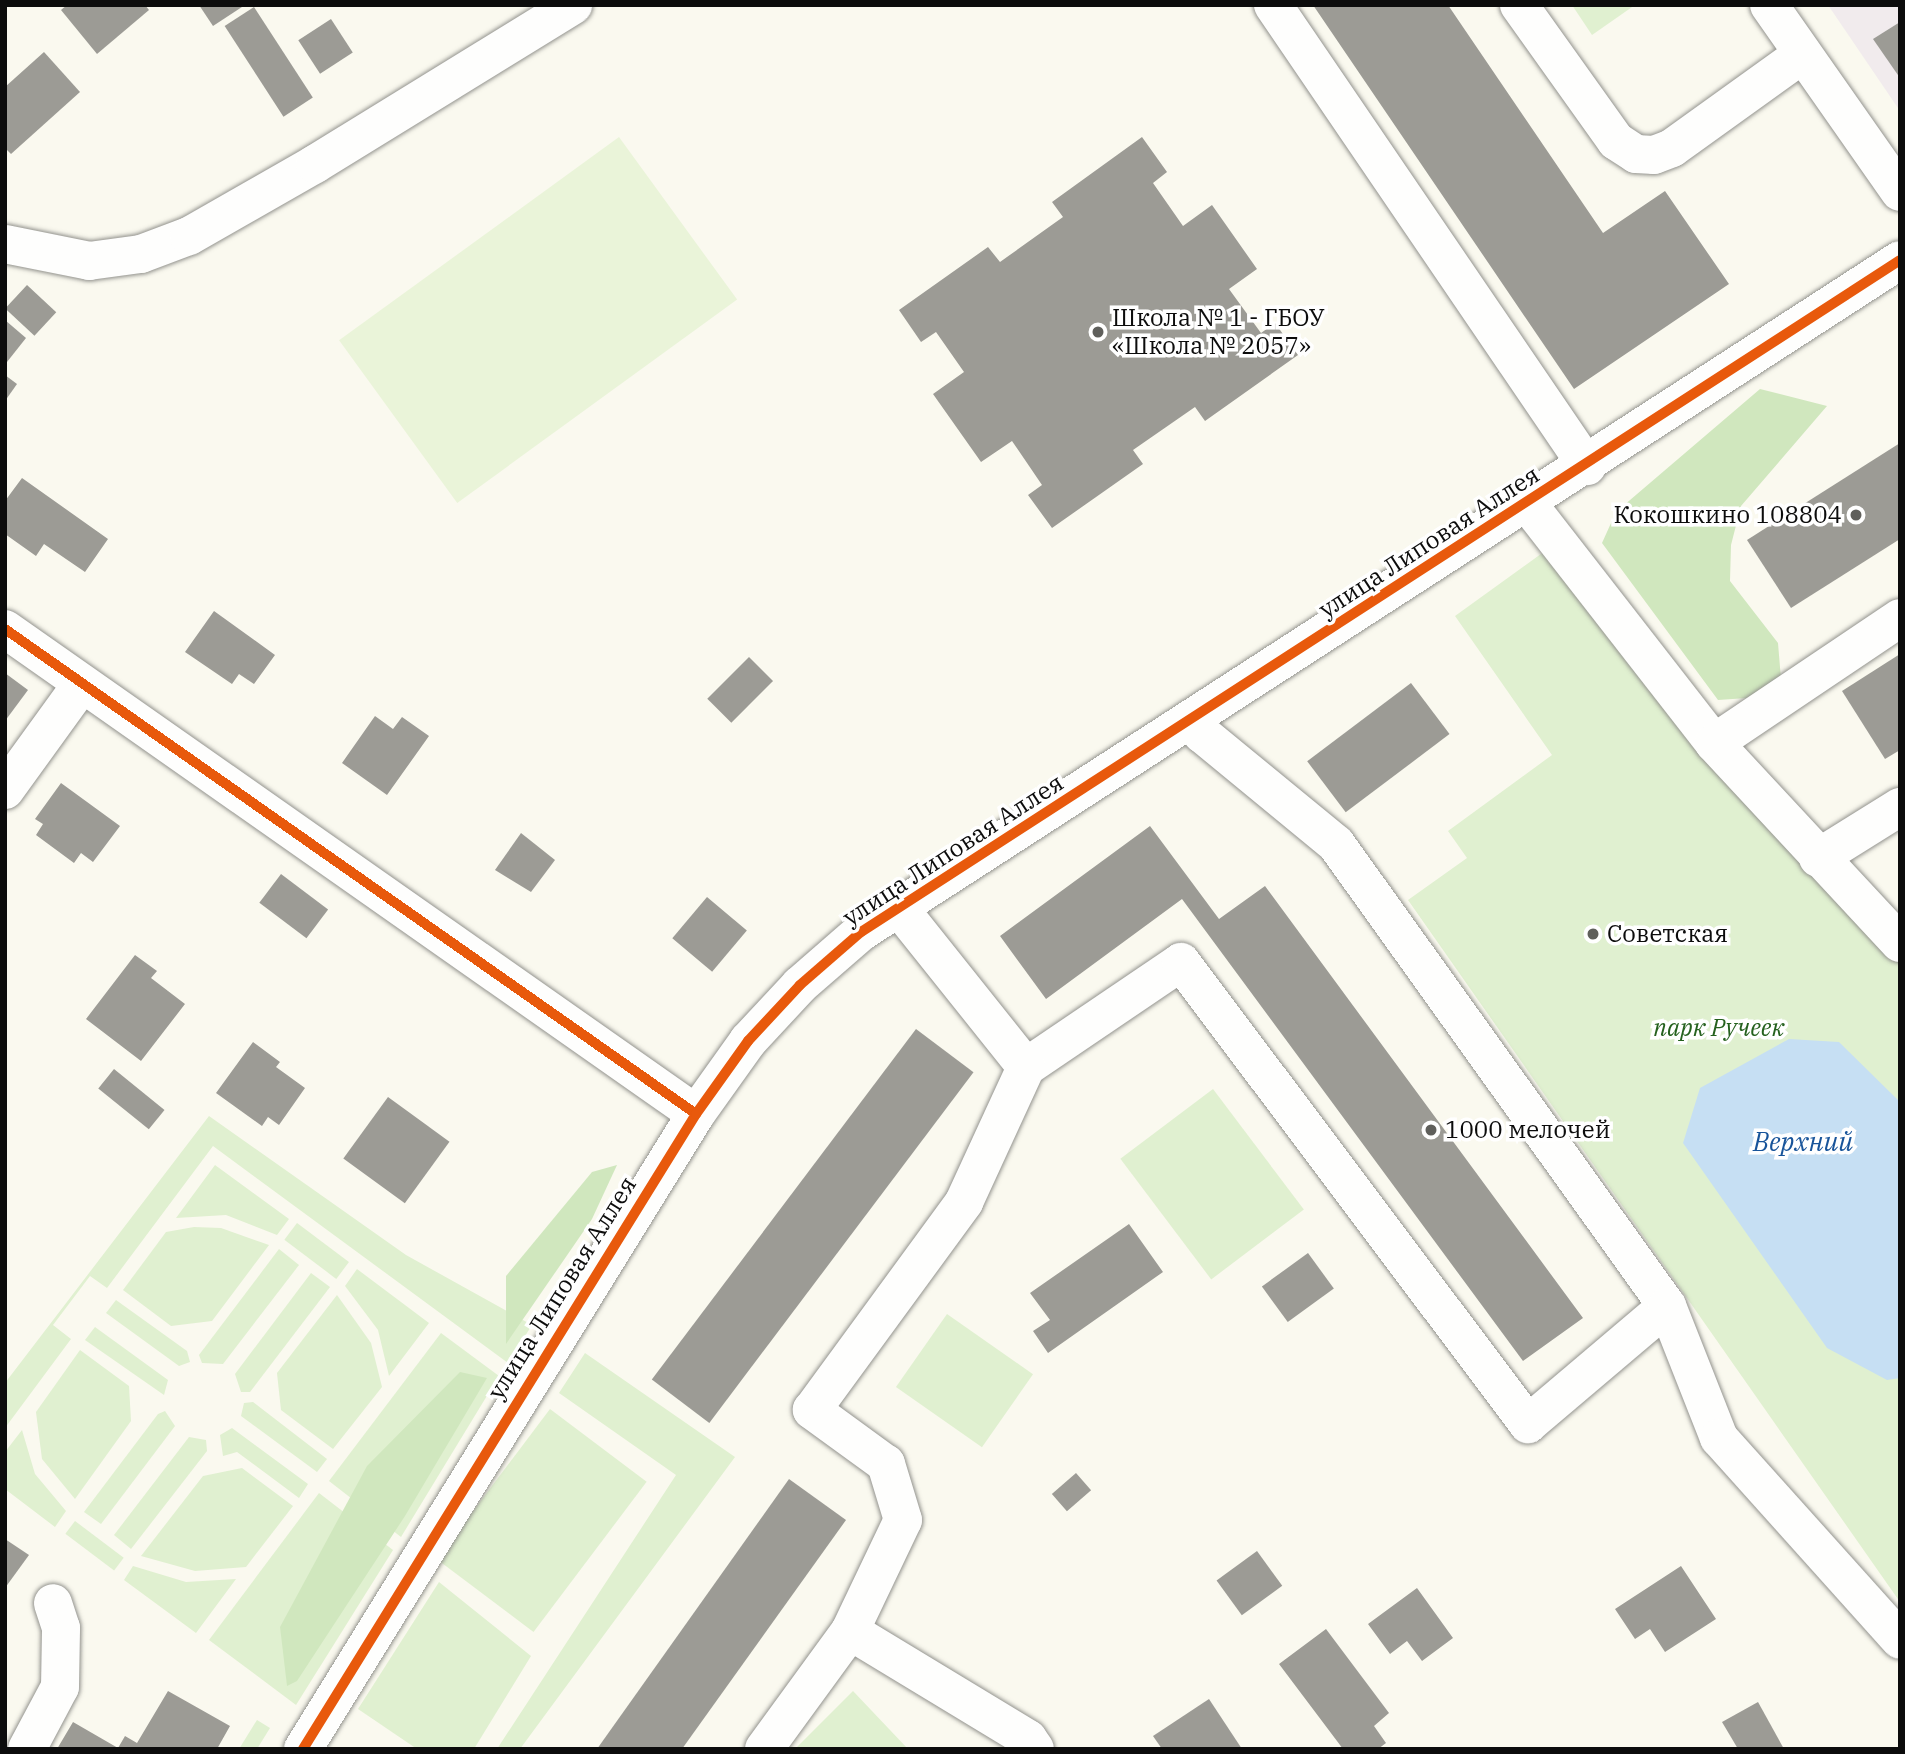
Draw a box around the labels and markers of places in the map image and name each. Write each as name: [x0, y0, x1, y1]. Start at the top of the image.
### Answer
place label: Школа № 1 - ГБОУ «Школа № 2057»: [1112, 304, 1324, 360]
marker: Школа № 1 - ГБОУ «Школа № 2057»: [1090, 324, 1106, 340]
place label: Кокошкино 108804: [1613, 501, 1842, 529]
marker: Кокошкино 108804: [1848, 507, 1864, 523]
place label: Советская: [1607, 920, 1728, 948]
marker: Советская: [1585, 926, 1601, 942]
place label: 1000 мелочей: [1445, 1116, 1611, 1144]
marker: 1000 мелочей: [1423, 1122, 1439, 1138]

